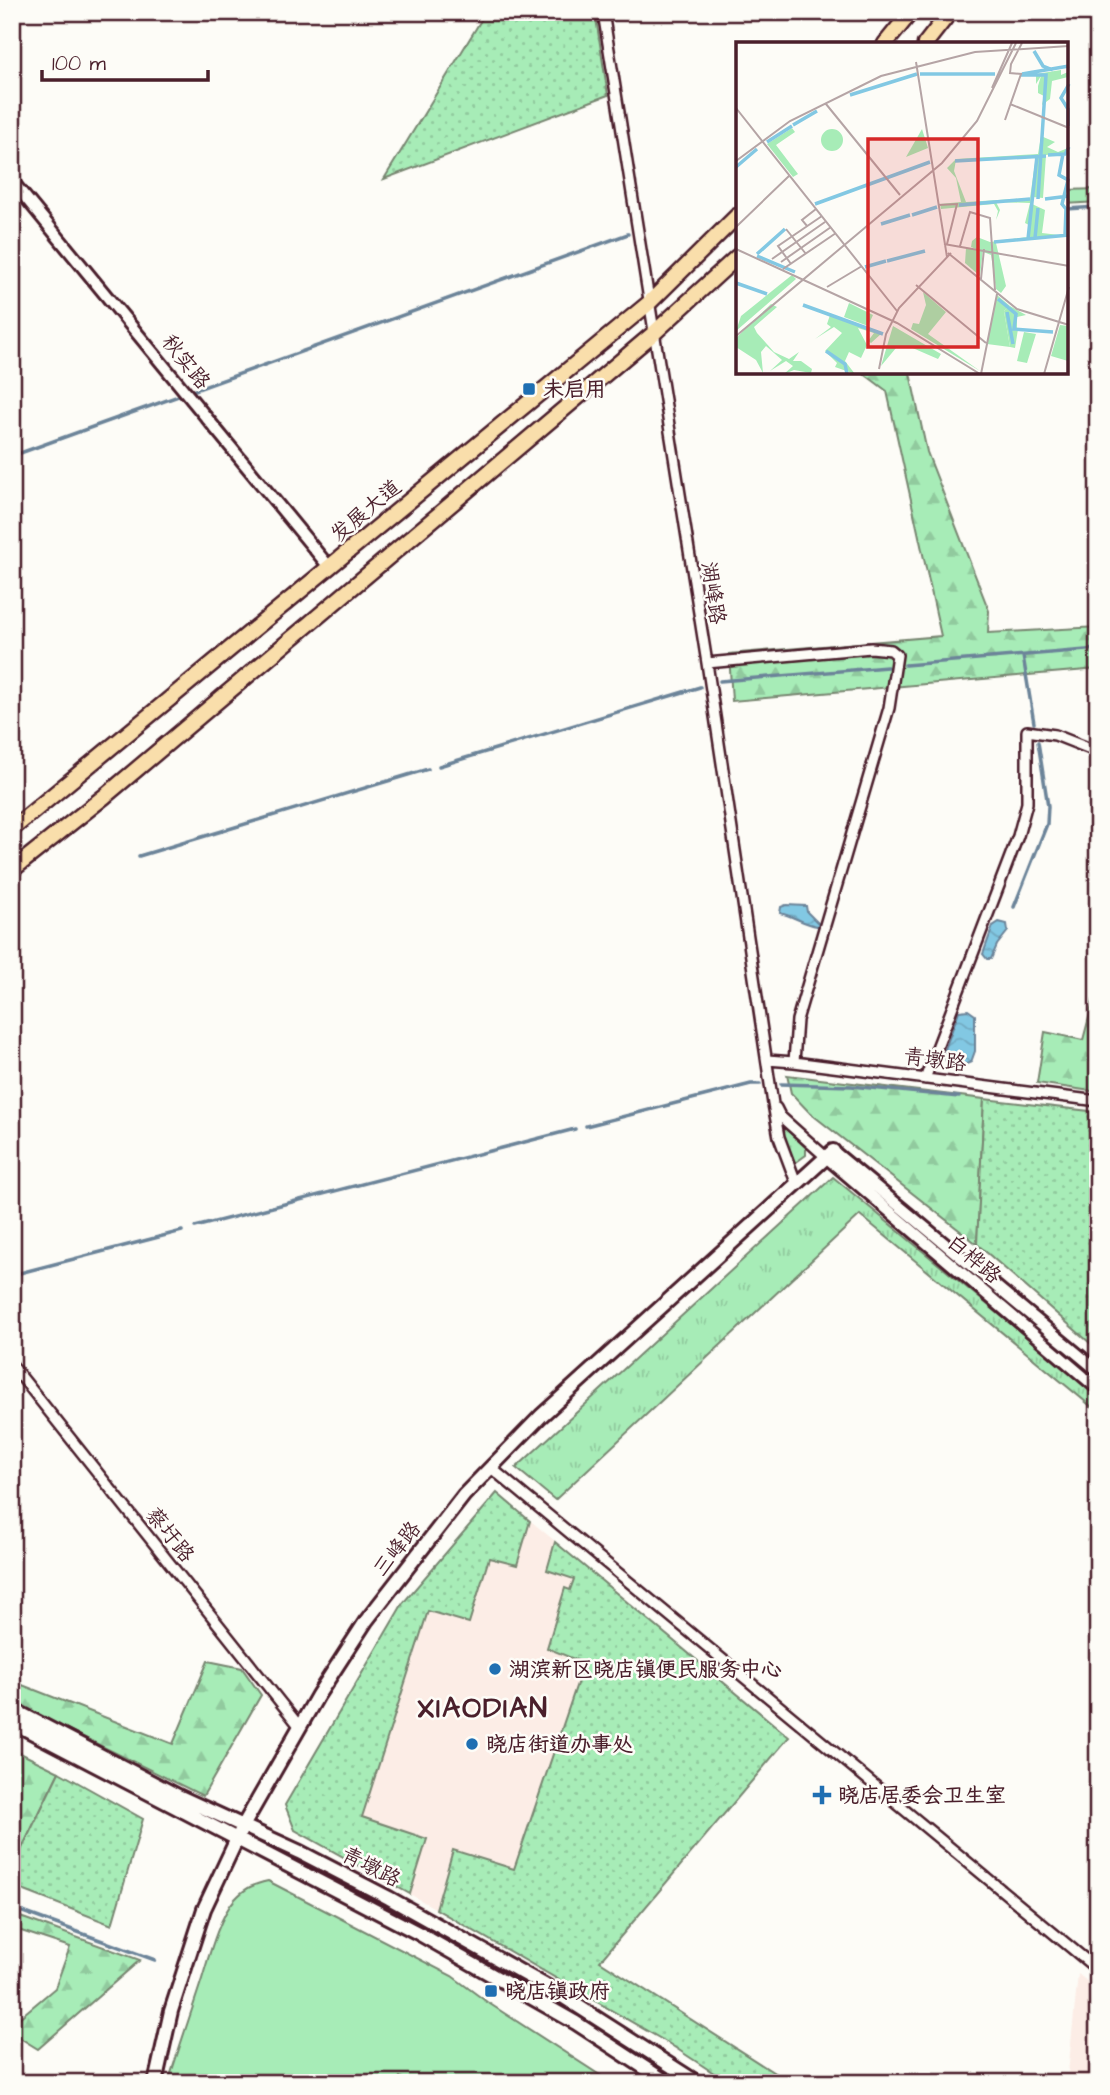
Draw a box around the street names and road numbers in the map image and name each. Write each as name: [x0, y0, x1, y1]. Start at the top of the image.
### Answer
street label: 秋实路: [155, 328, 217, 396]
street label: 发展大道: [325, 473, 407, 549]
street label: 湖峰路: [694, 560, 732, 626]
street label: 青墩路: [902, 1042, 968, 1078]
street label: 白桦路: [941, 1228, 1007, 1290]
street label: 蔡圩路: [139, 1501, 201, 1569]
street label: 三峰路: [366, 1515, 428, 1583]
street label: 青墩路: [336, 1840, 406, 1894]

